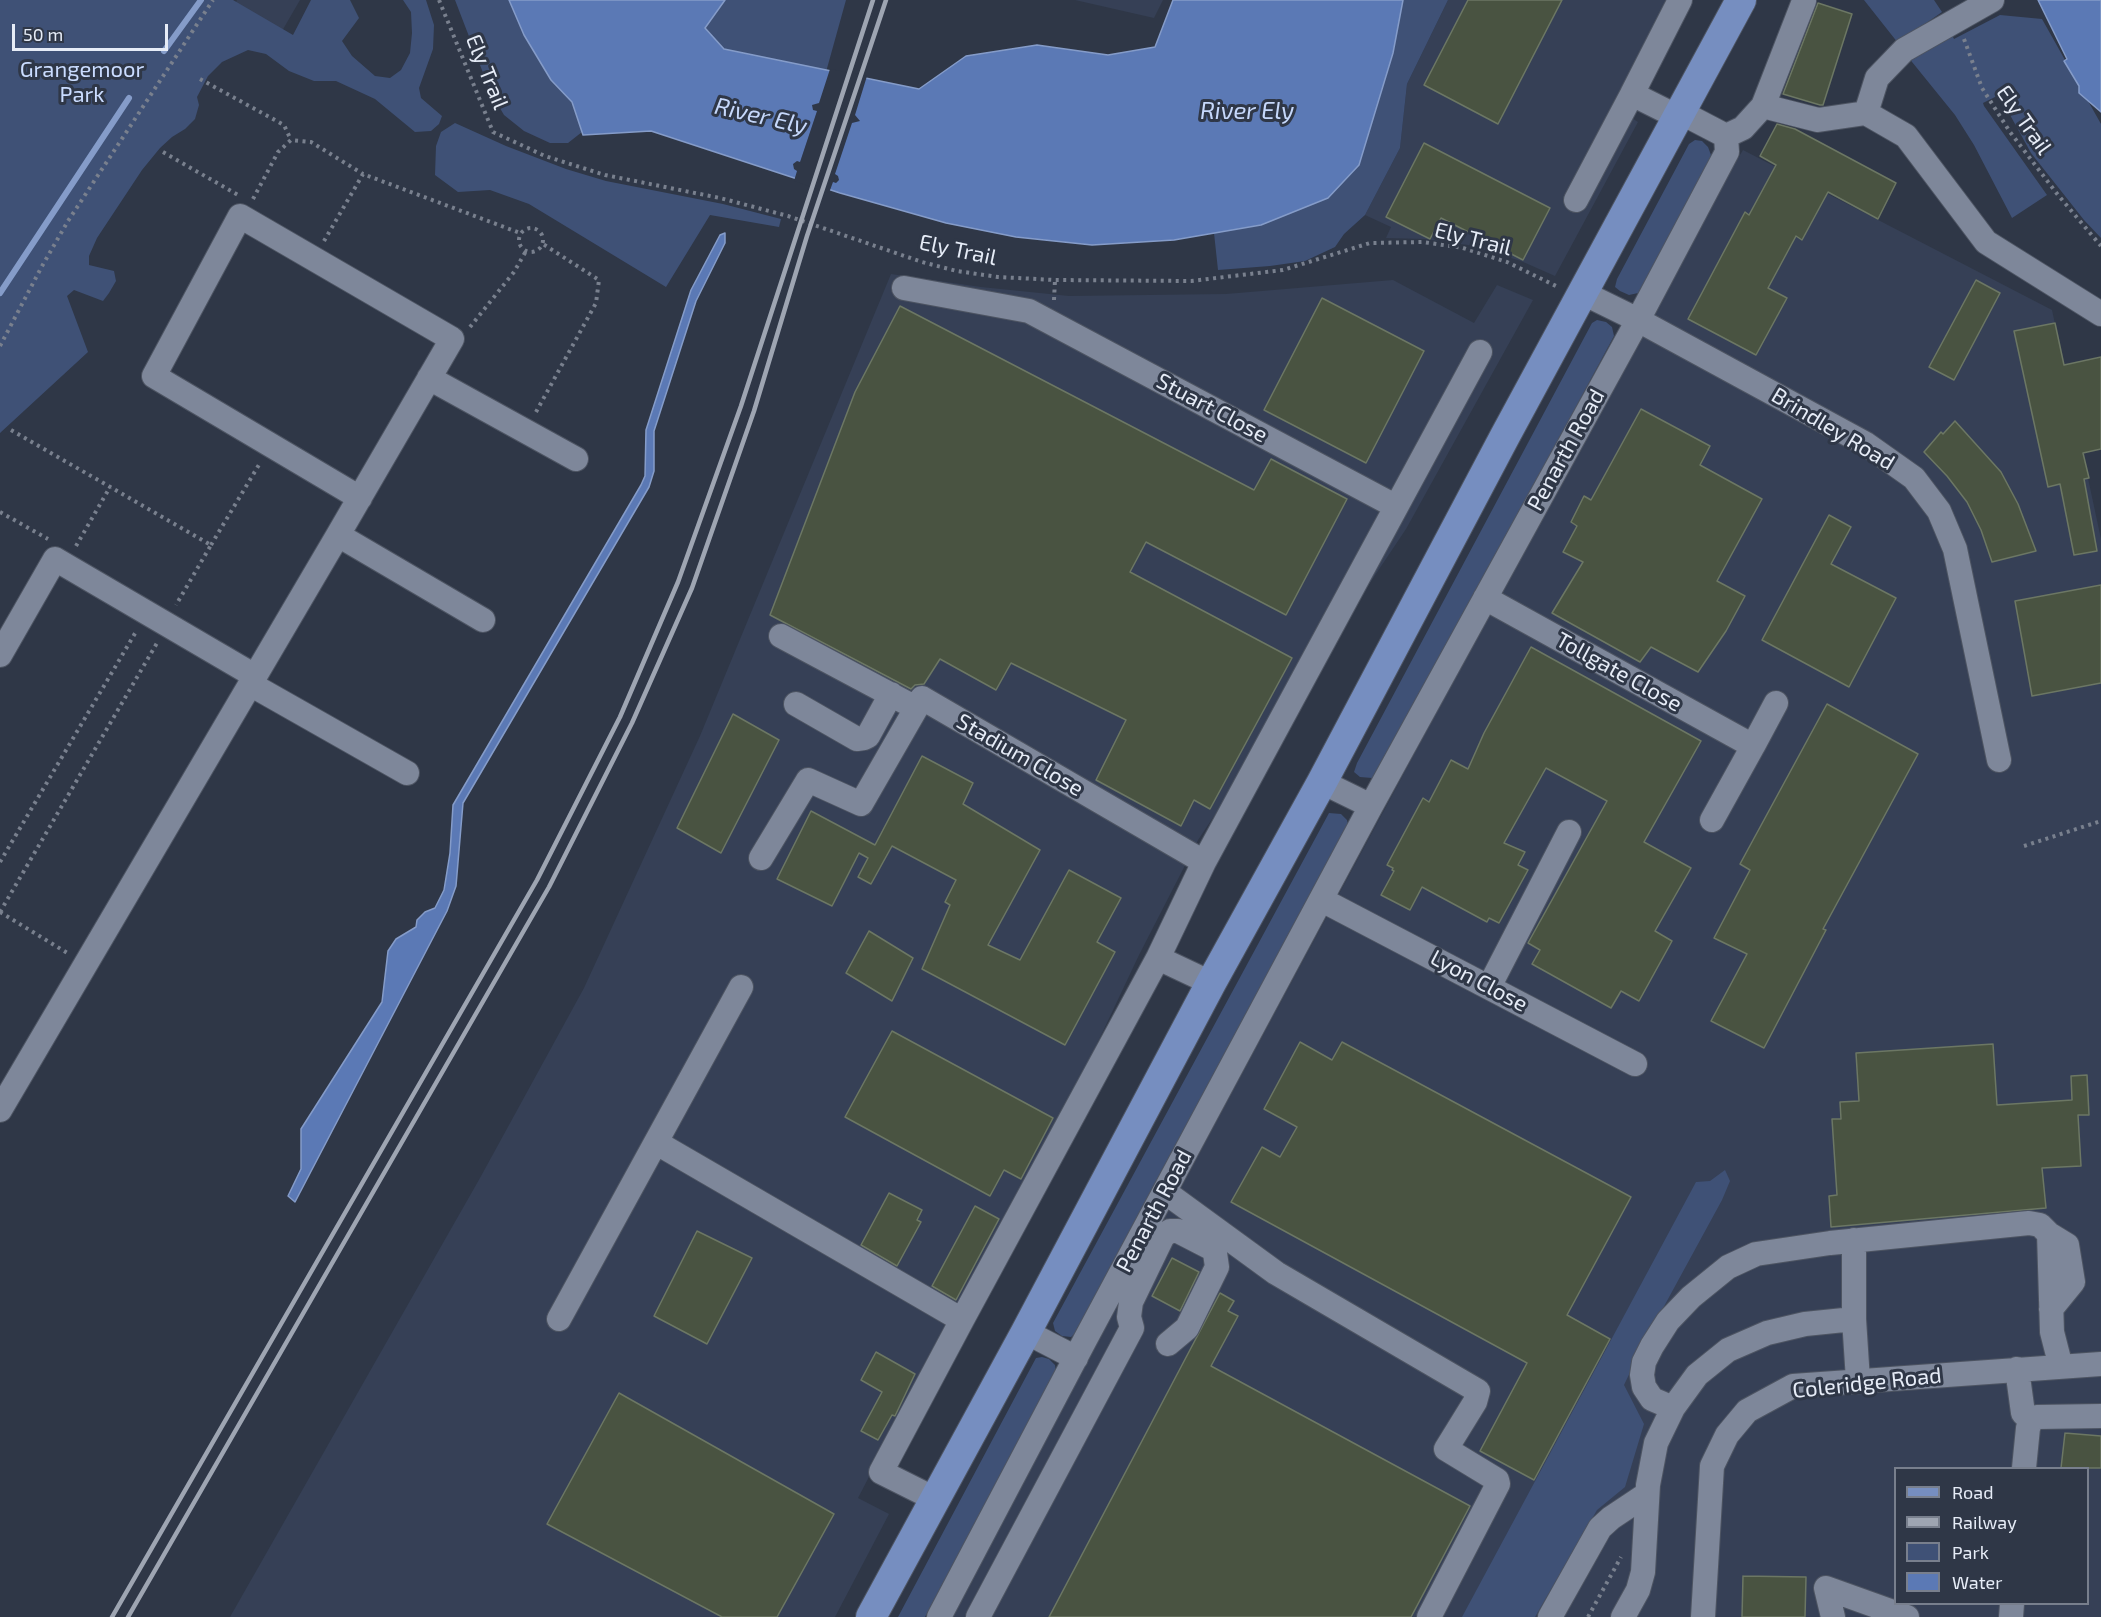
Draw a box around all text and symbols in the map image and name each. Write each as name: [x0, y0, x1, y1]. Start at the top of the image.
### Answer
scale bar: [15, 12, 171, 50]
text: 50 m: [23, 23, 63, 45]
street label: Ely Trail: [460, 31, 514, 113]
park label: Grangemoor Park: [20, 57, 144, 108]
street label: Ely Trail: [1991, 80, 2057, 160]
water label: River Ely: [712, 91, 810, 141]
water label: River Ely: [1200, 97, 1294, 125]
street label: Ely Trail: [1432, 217, 1514, 261]
street label: Ely Trail: [917, 229, 999, 271]
street label: Stuart Close: [1152, 368, 1272, 448]
street label: Brindley Road: [1767, 382, 1899, 476]
street label: Penarth Road: [1522, 385, 1610, 515]
street label: Tollgate Close: [1551, 627, 1687, 717]
street label: Stadium Close: [952, 708, 1088, 802]
street label: Lyon Close: [1426, 944, 1532, 1018]
street label: Penarth Road: [1111, 1145, 1197, 1277]
street label: Coleridge Road: [1791, 1362, 1943, 1404]
legend: [1894, 1467, 2089, 1605]
text: Road: [1952, 1481, 1993, 1503]
text: Railway: [1952, 1511, 2017, 1533]
text: Park: [1952, 1541, 1989, 1563]
text: Water: [1952, 1571, 2002, 1593]

